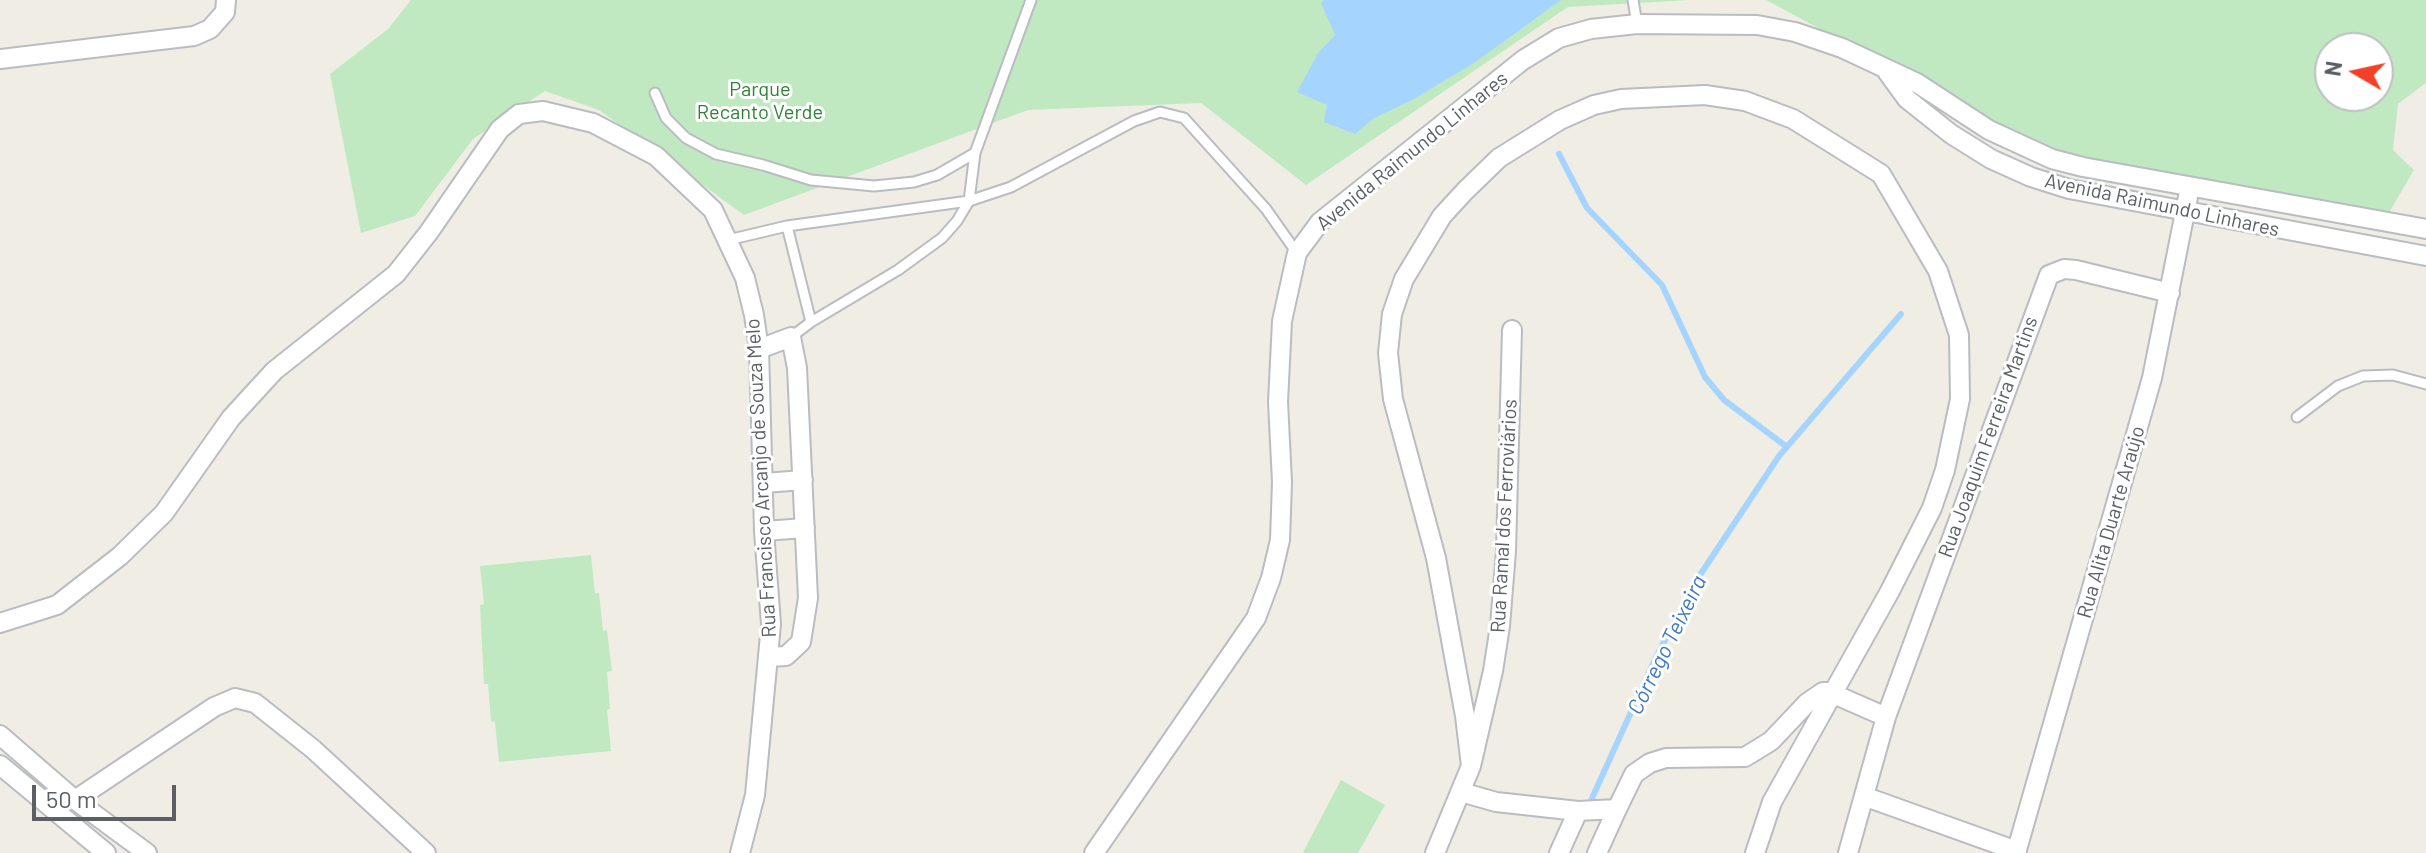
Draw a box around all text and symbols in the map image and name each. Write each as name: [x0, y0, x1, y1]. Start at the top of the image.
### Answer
north arrow: [2314, 32, 2394, 112]
text: N: [2318, 59, 2346, 78]
street label: Avenida Raimundo Linhares: [1312, 66, 1512, 236]
park label: Parque Recanto Verde: [697, 77, 823, 124]
street label: Avenida Raimundo Linhares: [2043, 168, 2281, 242]
street label: Rua Joaquim Ferreira Martins: [1933, 313, 2043, 561]
street label: Rua Francisco Arcanjo de Souza Melo: [741, 318, 781, 638]
street label: Rua Ramal dos Ferroviários: [1486, 398, 1522, 634]
street label: Rua Alita Duarte Araújo: [2072, 423, 2150, 621]
water label: Córrego Teixeira: [1622, 571, 1712, 719]
scale bar: [36, 769, 180, 819]
text: 50 m: [46, 784, 97, 813]

